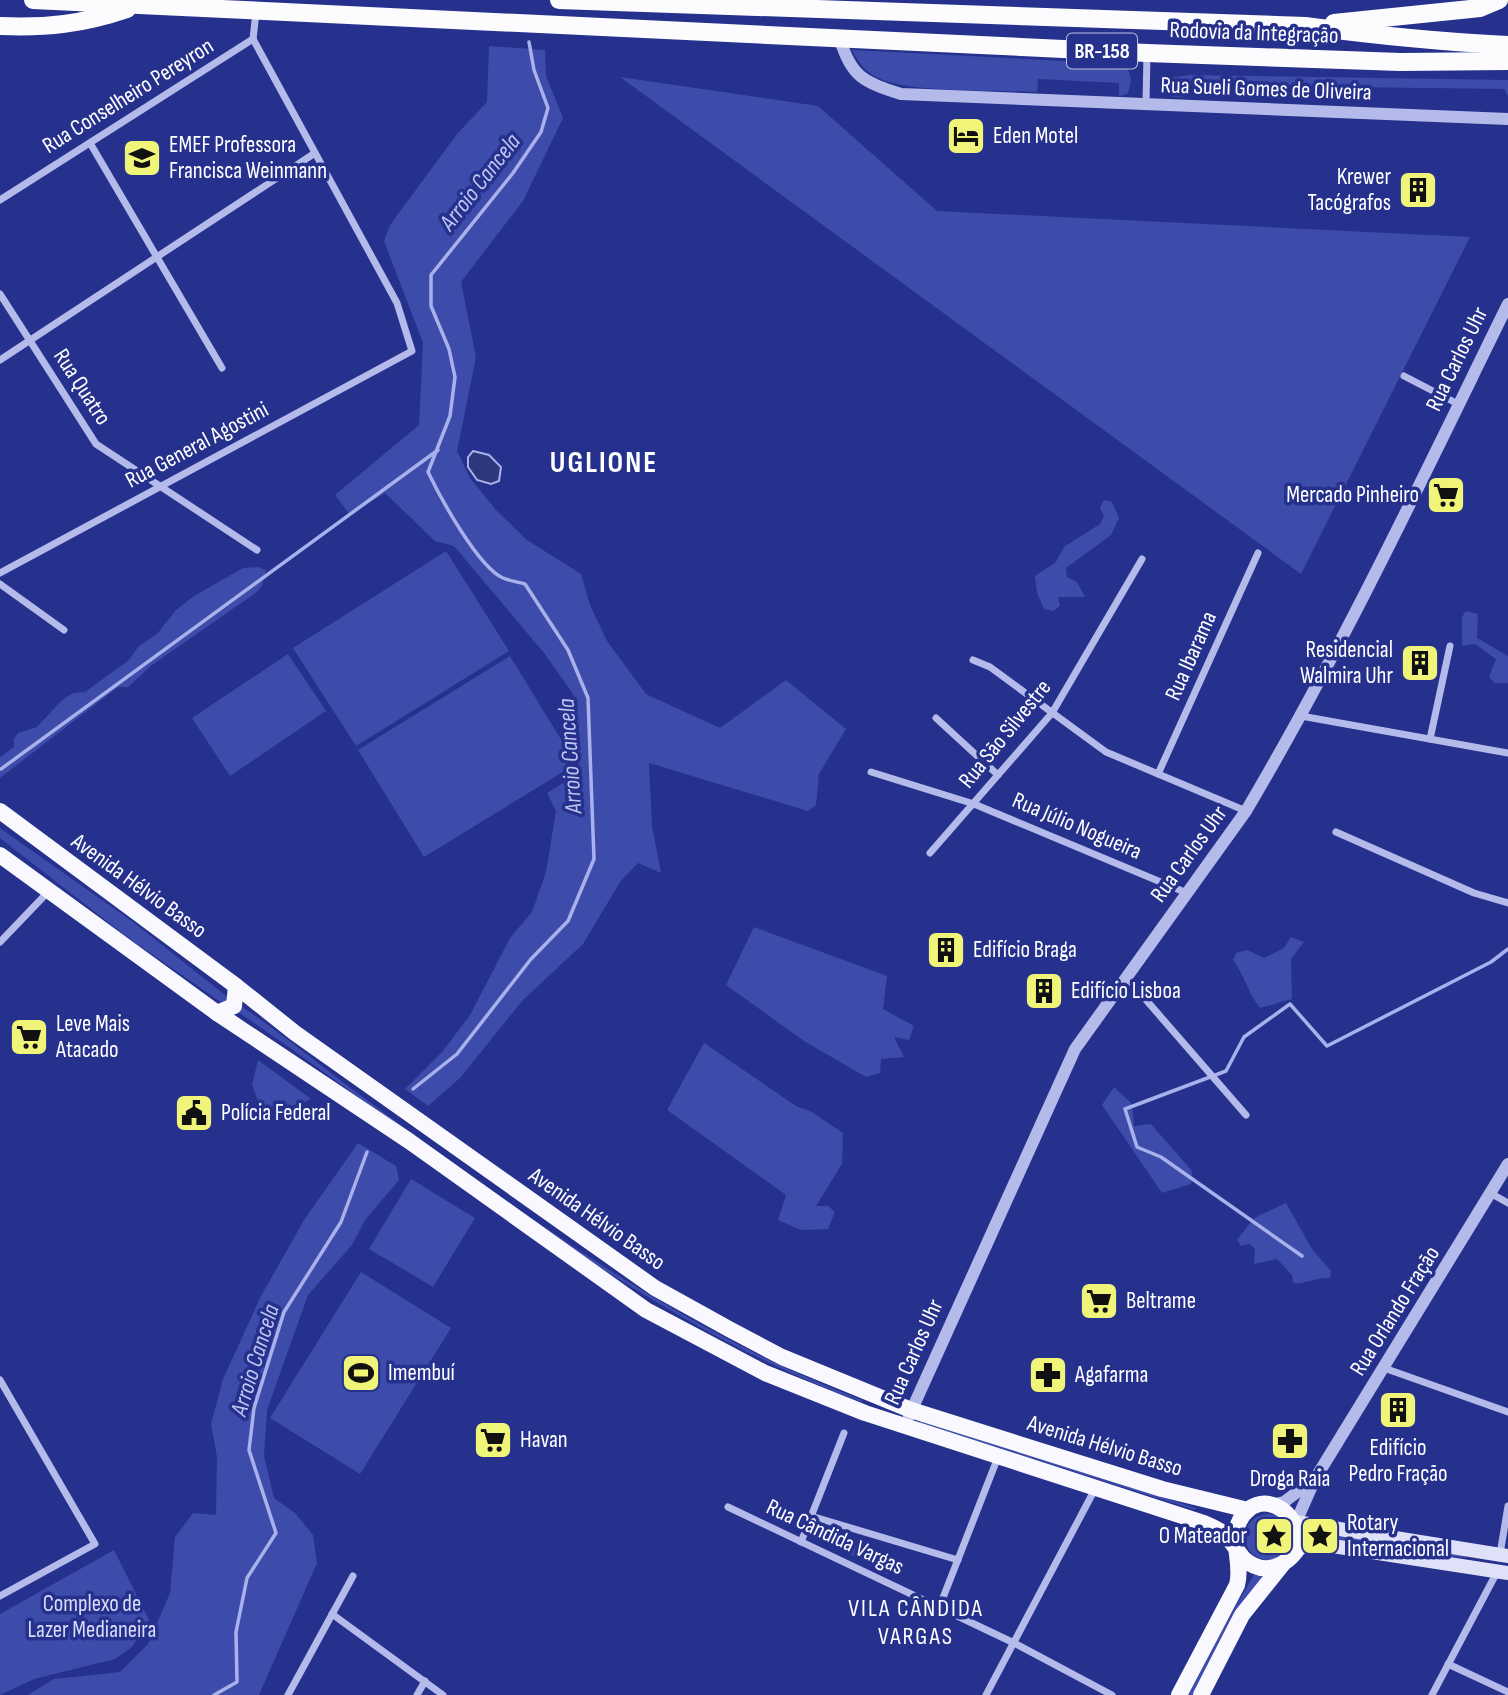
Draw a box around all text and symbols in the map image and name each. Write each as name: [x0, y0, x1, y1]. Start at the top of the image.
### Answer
street label: Rodovia da Integração: [1169, 16, 1339, 50]
street label: Rua Conselheiro Pereyron: [37, 32, 219, 160]
road number: BR-158: [1067, 34, 1137, 68]
street label: Rua Sueli Gomes de Oliveira: [1160, 71, 1372, 107]
hotel icon: Eden Motel: [945, 115, 987, 157]
place label: Eden Motel: [993, 122, 1078, 150]
water label: Arroio Cancela: [433, 127, 527, 237]
place label: EMEF Professora Francisca Weinmann: [169, 131, 327, 185]
school or university icon: EMEF Professora Francisca Weinmann: [121, 137, 163, 179]
place label: Krewer Tacógrafos: [1308, 163, 1391, 217]
building icon: Krewer Tacógrafos: [1397, 169, 1439, 211]
street label: Rua Carlos Uhr: [1420, 302, 1494, 416]
street label: Rua Quatro: [47, 344, 117, 430]
street label: Rua General Agostini: [121, 396, 273, 494]
district label: UGLIONE: [550, 445, 658, 481]
supermarket icon: Mercado Pinheiro: [1425, 474, 1467, 516]
place label: Mercado Pinheiro: [1286, 481, 1419, 509]
street label: Rua Ibarama: [1159, 607, 1223, 705]
place label: Residencial Walmira Uhr: [1300, 636, 1393, 690]
building icon: Residencial Walmira Uhr: [1399, 642, 1441, 684]
street label: Rua São Silvestre: [953, 674, 1057, 794]
water label: Arroio Cancela: [552, 697, 589, 815]
street label: Rua Júlio Nogueira: [1008, 786, 1146, 866]
street label: Rua Carlos Uhr: [1145, 800, 1234, 908]
street label: Avenida Hélvio Basso: [65, 827, 212, 944]
building icon: Edifício Braga: [925, 929, 967, 971]
place label: Edifício Braga: [973, 936, 1077, 964]
building icon: Edifício Lisboa: [1023, 970, 1065, 1012]
place label: Edifício Lisboa: [1071, 977, 1181, 1005]
place label: Leve Mais Atacado: [55, 1010, 130, 1064]
supermarket icon: Leve Mais Atacado: [8, 1016, 50, 1058]
public building icon: Polícia Federal: [173, 1092, 215, 1134]
place label: Polícia Federal: [221, 1099, 331, 1127]
street label: Avenida Hélvio Basso: [522, 1161, 671, 1276]
street label: Rua Orlando Fração: [1344, 1241, 1446, 1381]
supermarket icon: Beltrame: [1078, 1280, 1120, 1322]
place label: Beltrame: [1126, 1287, 1196, 1315]
street label: Rua Carlos Uhr: [878, 1295, 950, 1409]
water label: Arroio Cancela: [224, 1300, 286, 1420]
sports icon: Imembuí: [340, 1352, 382, 1394]
pharmacy icon: Agafarma: [1027, 1354, 1069, 1396]
place label: Imembuí: [388, 1359, 456, 1387]
place label: Agafarma: [1074, 1361, 1148, 1389]
building icon: Edifício Pedro Fração: [1377, 1389, 1419, 1431]
street label: Avenida Hélvio Basso: [1023, 1409, 1186, 1483]
supermarket icon: Havan: [472, 1419, 514, 1461]
pharmacy icon: Droga Raia: [1269, 1420, 1311, 1462]
place label: Havan: [520, 1426, 568, 1454]
place label: Edifício Pedro Fração: [1348, 1434, 1448, 1488]
place label: Droga Raia: [1250, 1465, 1330, 1493]
street label: Rua Cândida Vargas: [762, 1493, 908, 1581]
place label: Rotary Internacional: [1347, 1509, 1449, 1563]
place icon: O Mateador: [1253, 1515, 1295, 1557]
place icon: Rotary Internacional: [1299, 1515, 1341, 1557]
place label: O Mateador: [1159, 1522, 1247, 1550]
park label: Complexo de Lazer Medianeira: [28, 1590, 156, 1644]
district label: VILA CÂNDIDA VARGAS: [848, 1594, 984, 1651]

